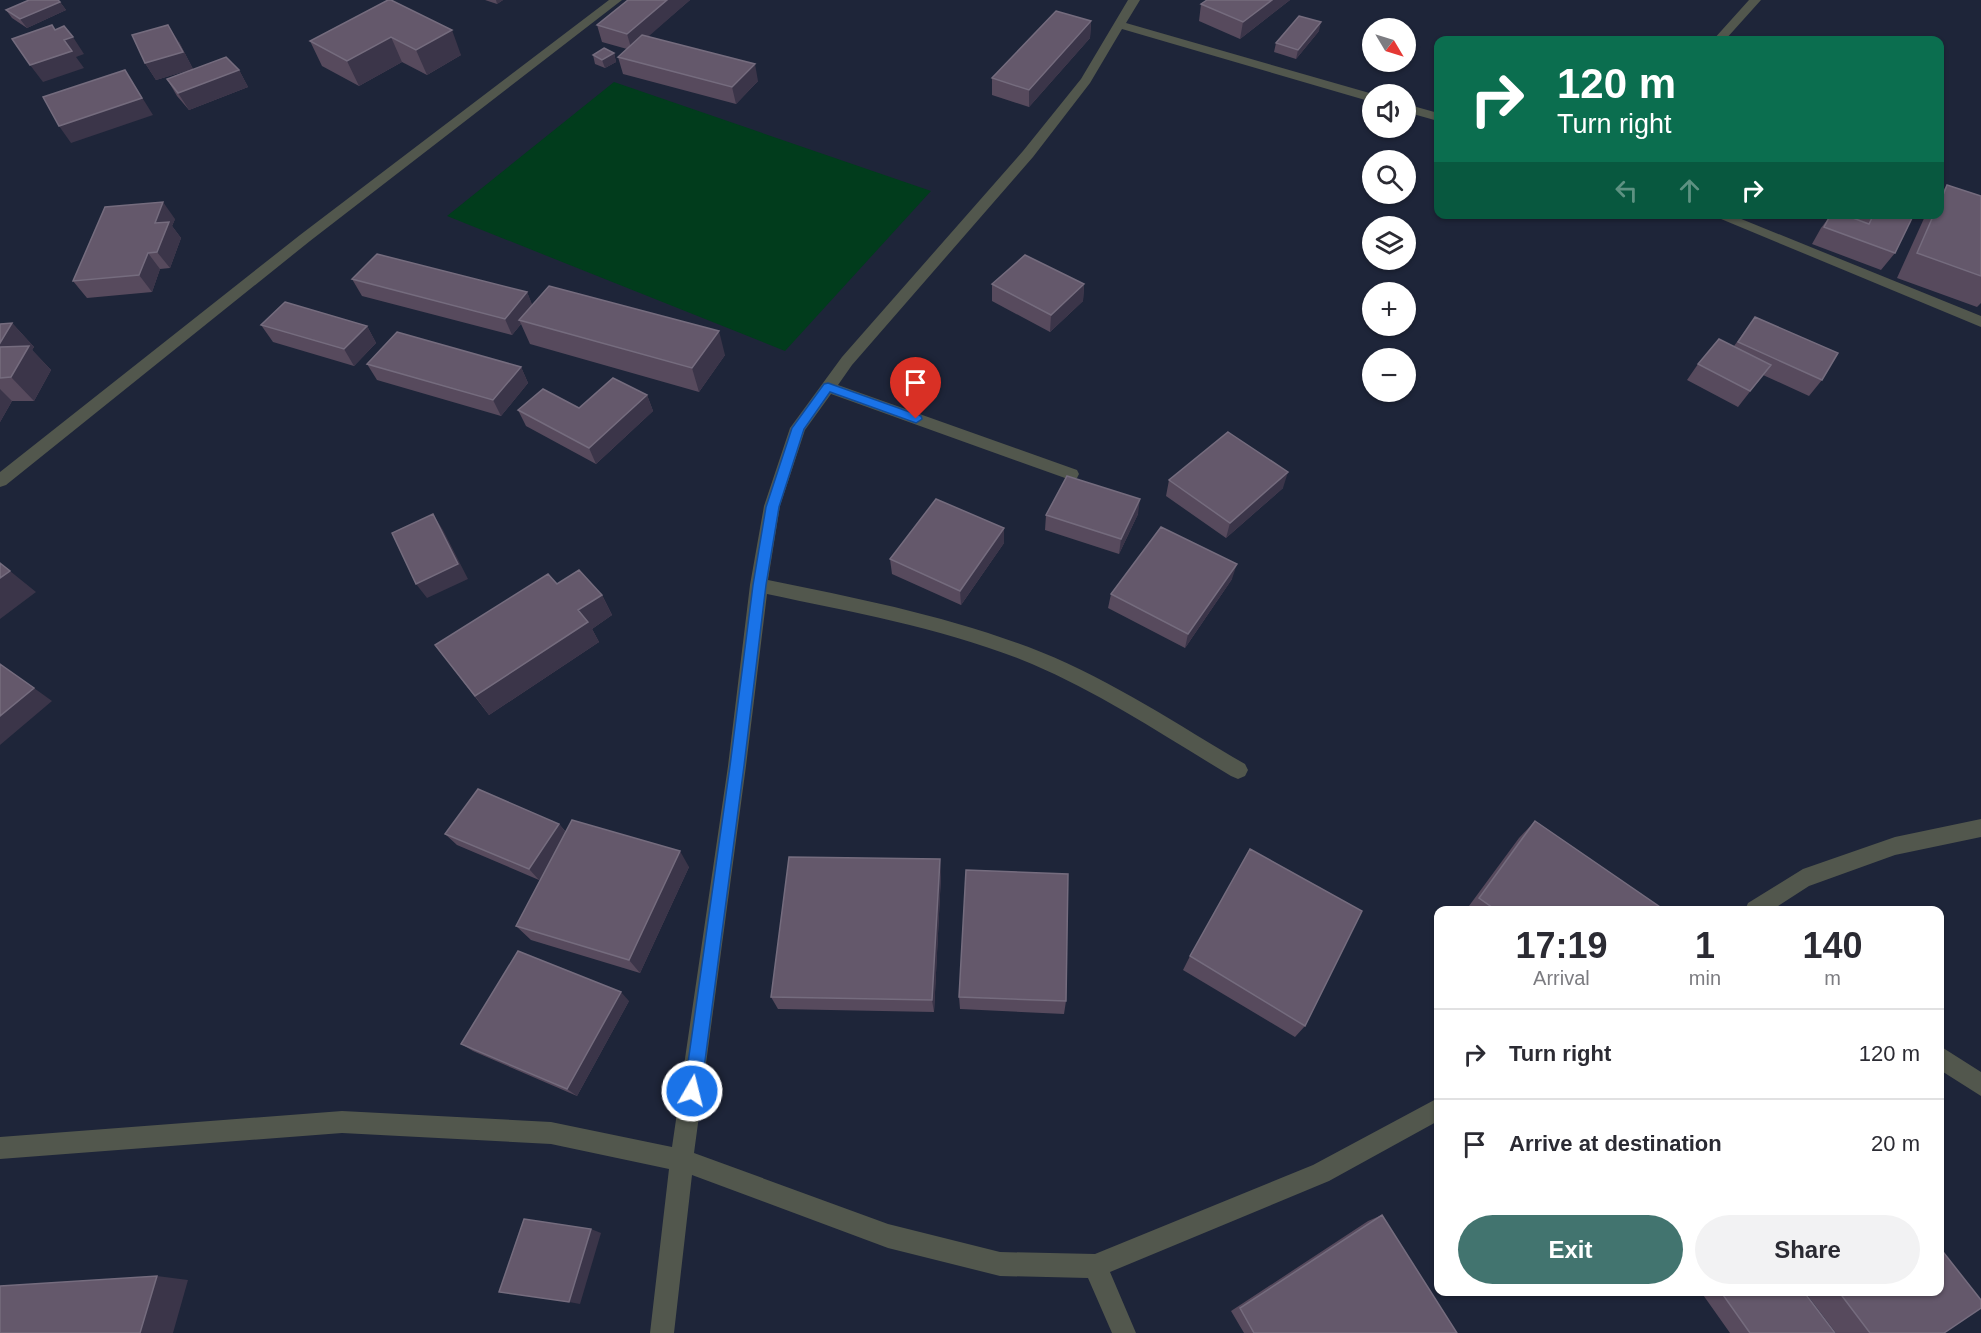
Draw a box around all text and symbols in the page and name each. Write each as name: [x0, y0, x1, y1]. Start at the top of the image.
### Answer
north arrow: [1362, 18, 1416, 72]
map controls: [1362, 18, 1416, 402]
icon: right: [1458, 60, 1536, 138]
text: 120 m: [1557, 60, 1676, 107]
button: sound: [1362, 84, 1416, 138]
text: Turn right: [1557, 109, 1672, 139]
button: search: [1362, 150, 1416, 204]
icon: left: [1610, 174, 1643, 207]
icon: ahead: [1673, 174, 1706, 207]
icon: right: [1736, 174, 1769, 207]
button: layers: [1362, 216, 1416, 270]
button: +: [1362, 282, 1416, 336]
button: −: [1362, 348, 1416, 402]
pin: [890, 357, 941, 419]
icon: arrive: [899, 366, 932, 399]
text: 17:19: [1515, 925, 1607, 966]
text: 1: [1695, 925, 1715, 966]
text: 140: [1802, 925, 1863, 966]
text: Arrival: [1533, 967, 1590, 989]
text: min: [1689, 967, 1721, 989]
text: m: [1824, 967, 1841, 989]
icon: right: [1458, 1038, 1491, 1071]
text: Turn right: [1509, 1041, 1611, 1066]
text: 120 m: [1859, 1041, 1920, 1066]
position arrow: [660, 1059, 724, 1123]
icon: arrive: [1458, 1128, 1491, 1161]
text: Arrive at destination: [1509, 1131, 1722, 1156]
text: 20 m: [1871, 1131, 1920, 1156]
button: Exit: [1458, 1215, 1683, 1284]
button: Share: [1695, 1215, 1920, 1284]

